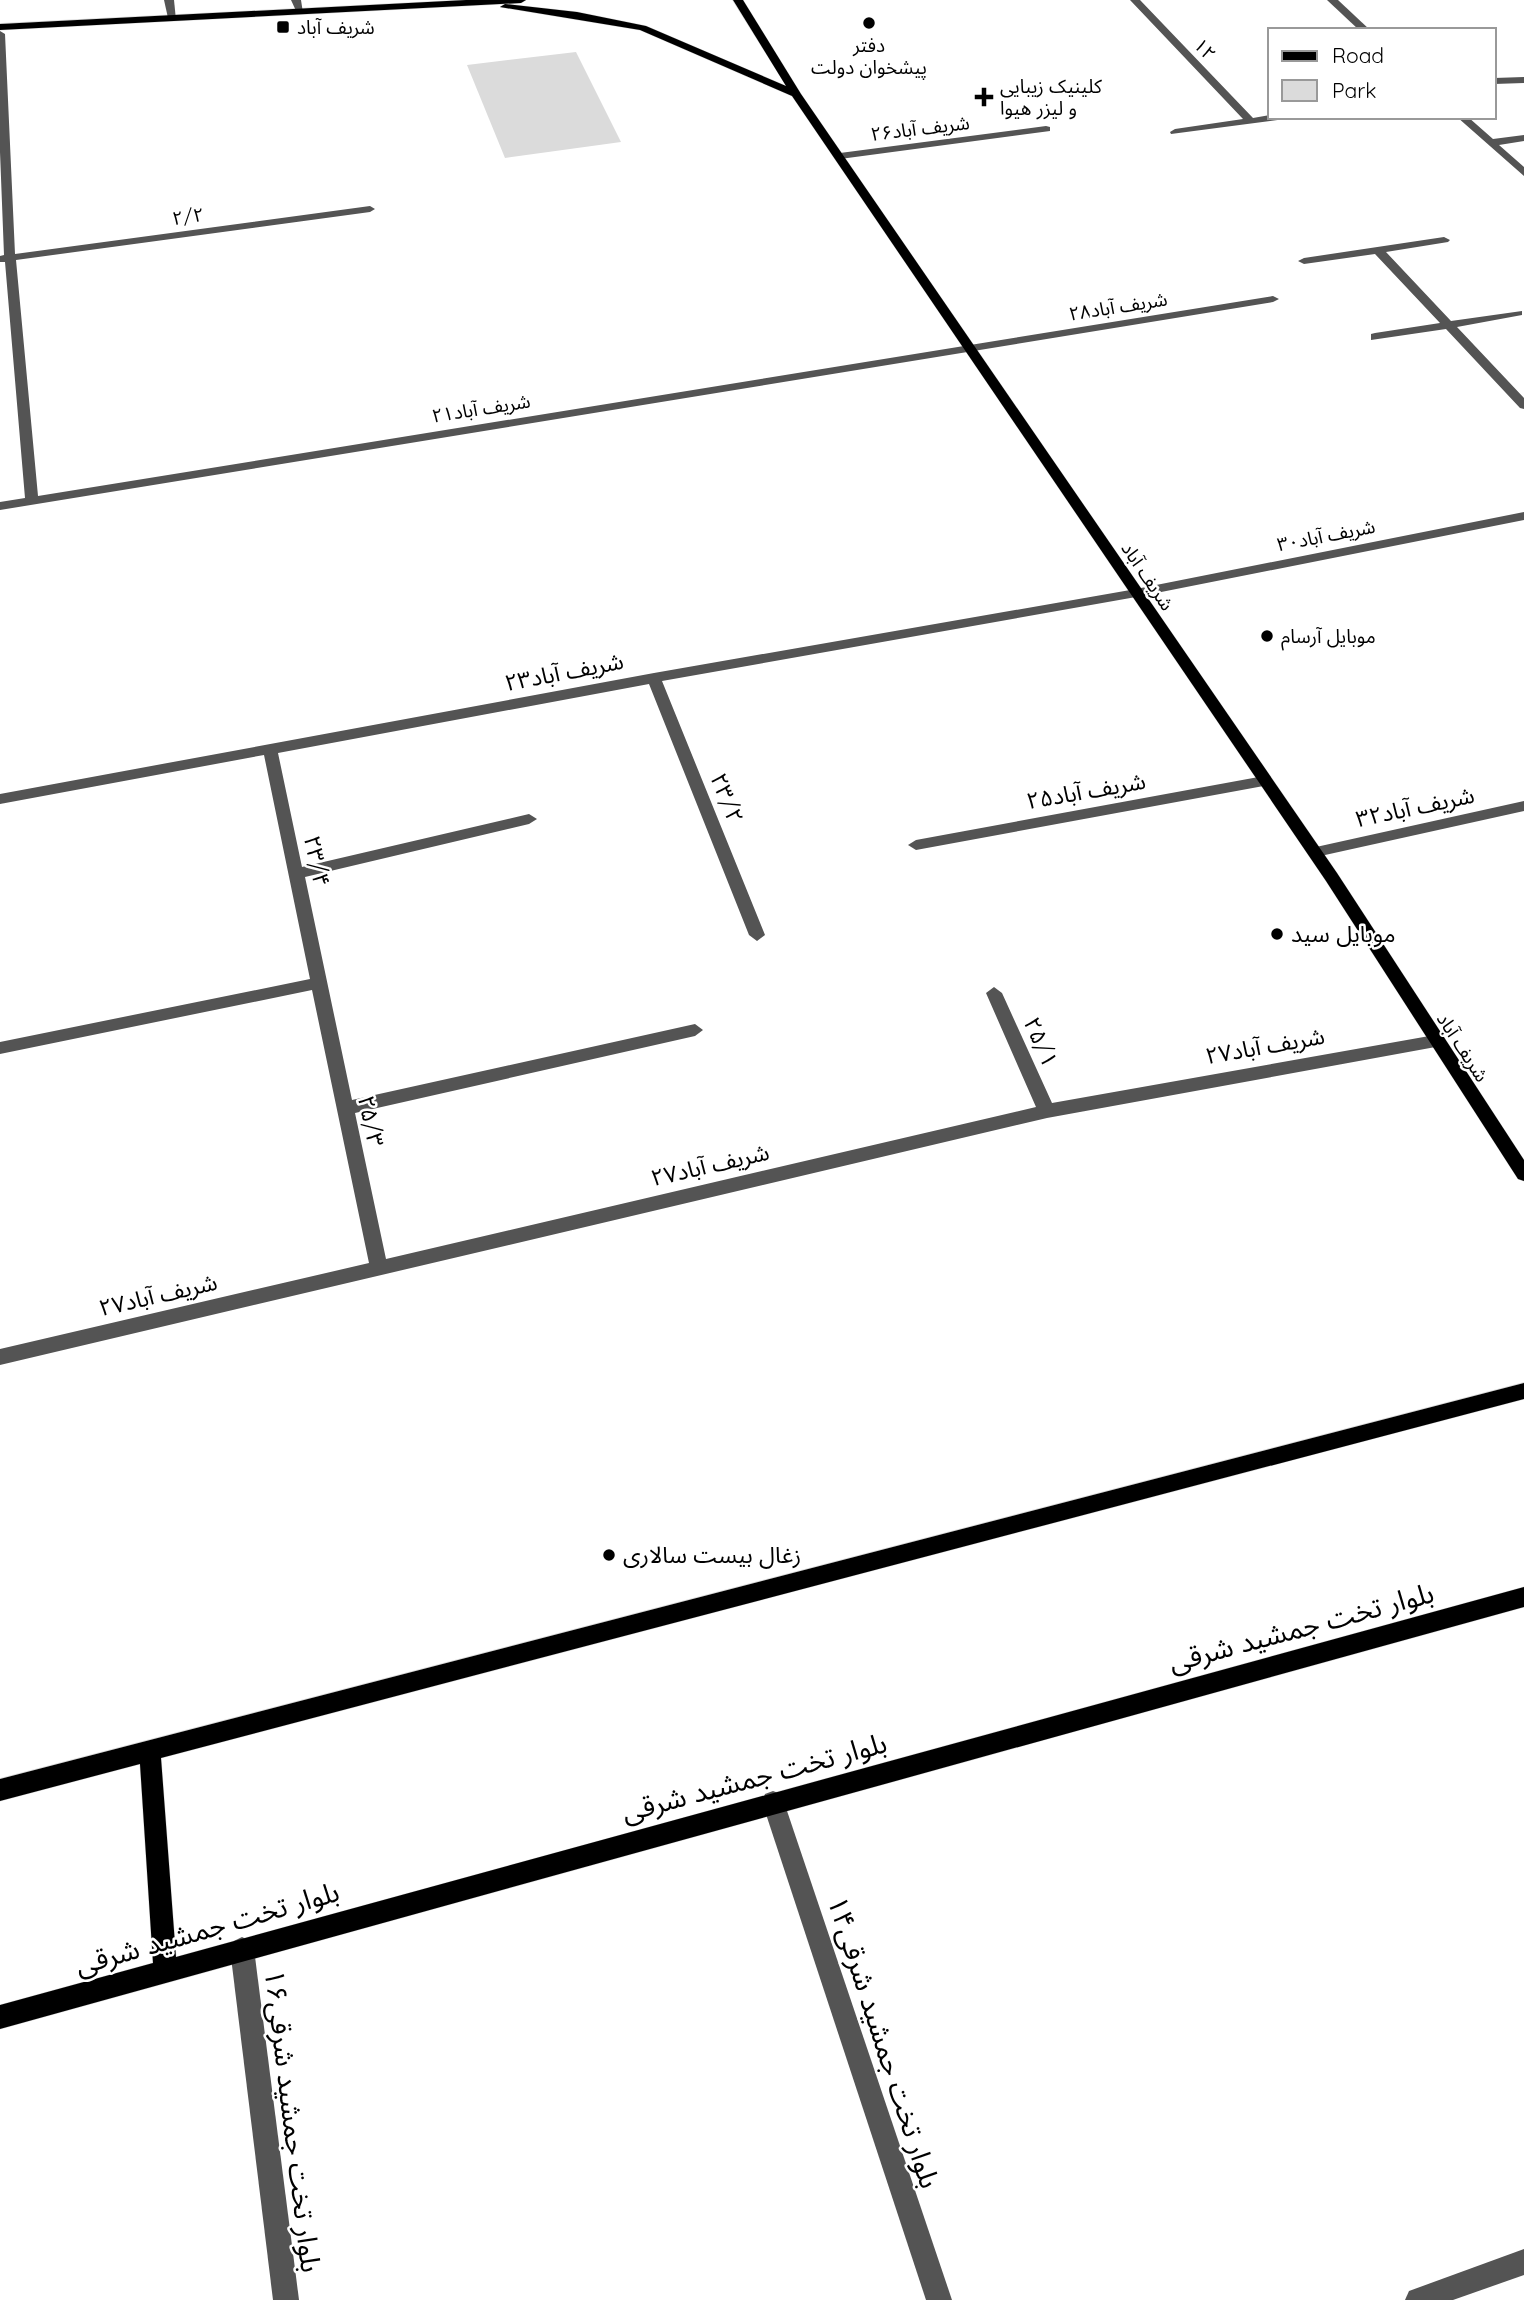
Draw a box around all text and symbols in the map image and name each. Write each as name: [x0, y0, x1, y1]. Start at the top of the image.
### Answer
place label: شریف آباد: [297, 15, 375, 39]
marker: دفتر پیشخوان دولت: [861, 15, 877, 31]
marker: شریف آباد: [275, 19, 291, 35]
legend: [1268, 28, 1496, 119]
place label: دفتر پیشخوان دولت: [811, 33, 927, 80]
street label: ۱۲: [1189, 33, 1221, 65]
text: Road: [1332, 42, 1384, 68]
place label: کلینیک زیبایی و لیزر هیوا: [1000, 74, 1103, 120]
text: Park: [1332, 77, 1376, 103]
marker: کلینیک زیبایی و لیزر هیوا: [974, 87, 994, 107]
street label: شریف آباد۲۶: [869, 110, 971, 146]
street label: ۲/۲: [171, 202, 205, 230]
street label: شریف آباد۲۸: [1067, 286, 1169, 326]
street label: شریف آباد۲۱: [430, 388, 532, 428]
street label: شریف آباد۳۰: [1275, 514, 1377, 556]
street label: شریف آباد: [1116, 537, 1180, 615]
place label: موبایل آرسام: [1281, 624, 1376, 651]
marker: موبایل آرسام: [1259, 628, 1275, 644]
street label: شریف آباد۲۳: [502, 646, 626, 697]
street label: شریف آباد۲۵: [1024, 766, 1148, 815]
street label: ۲۳/۲: [704, 769, 751, 827]
street label: شریف آباد۳۲: [1353, 780, 1477, 833]
street label: ۲۳/۴: [298, 833, 337, 889]
place label: موبایل سید: [1291, 919, 1396, 948]
marker: موبایل سید: [1269, 926, 1285, 942]
street label: شریف آباد: [1432, 1008, 1494, 1086]
street label: ۲۵/۱: [1018, 1012, 1065, 1071]
street label: شریف آباد۲۷: [1203, 1021, 1327, 1070]
street label: ۲۵/۳: [352, 1093, 391, 1149]
street label: شریف آباد۲۷: [648, 1137, 772, 1192]
street label: شریف آباد۲۷: [96, 1267, 220, 1322]
place label: زغال بیست سالاری: [623, 1540, 801, 1569]
marker: زغال بیست سالاری: [601, 1547, 617, 1563]
street label: بلوار تخت جمشید شرقی: [1164, 1574, 1437, 1679]
street label: بلوار تخت جمشید شرقی: [617, 1724, 890, 1829]
street label: بلوار تخت جمشید شرقی: [71, 1873, 343, 1982]
street label: بلوار تخت جمشید شرقی۱۴: [821, 1891, 948, 2192]
street label: بلوار تخت جمشید شرقی۱۶: [258, 1967, 329, 2274]

